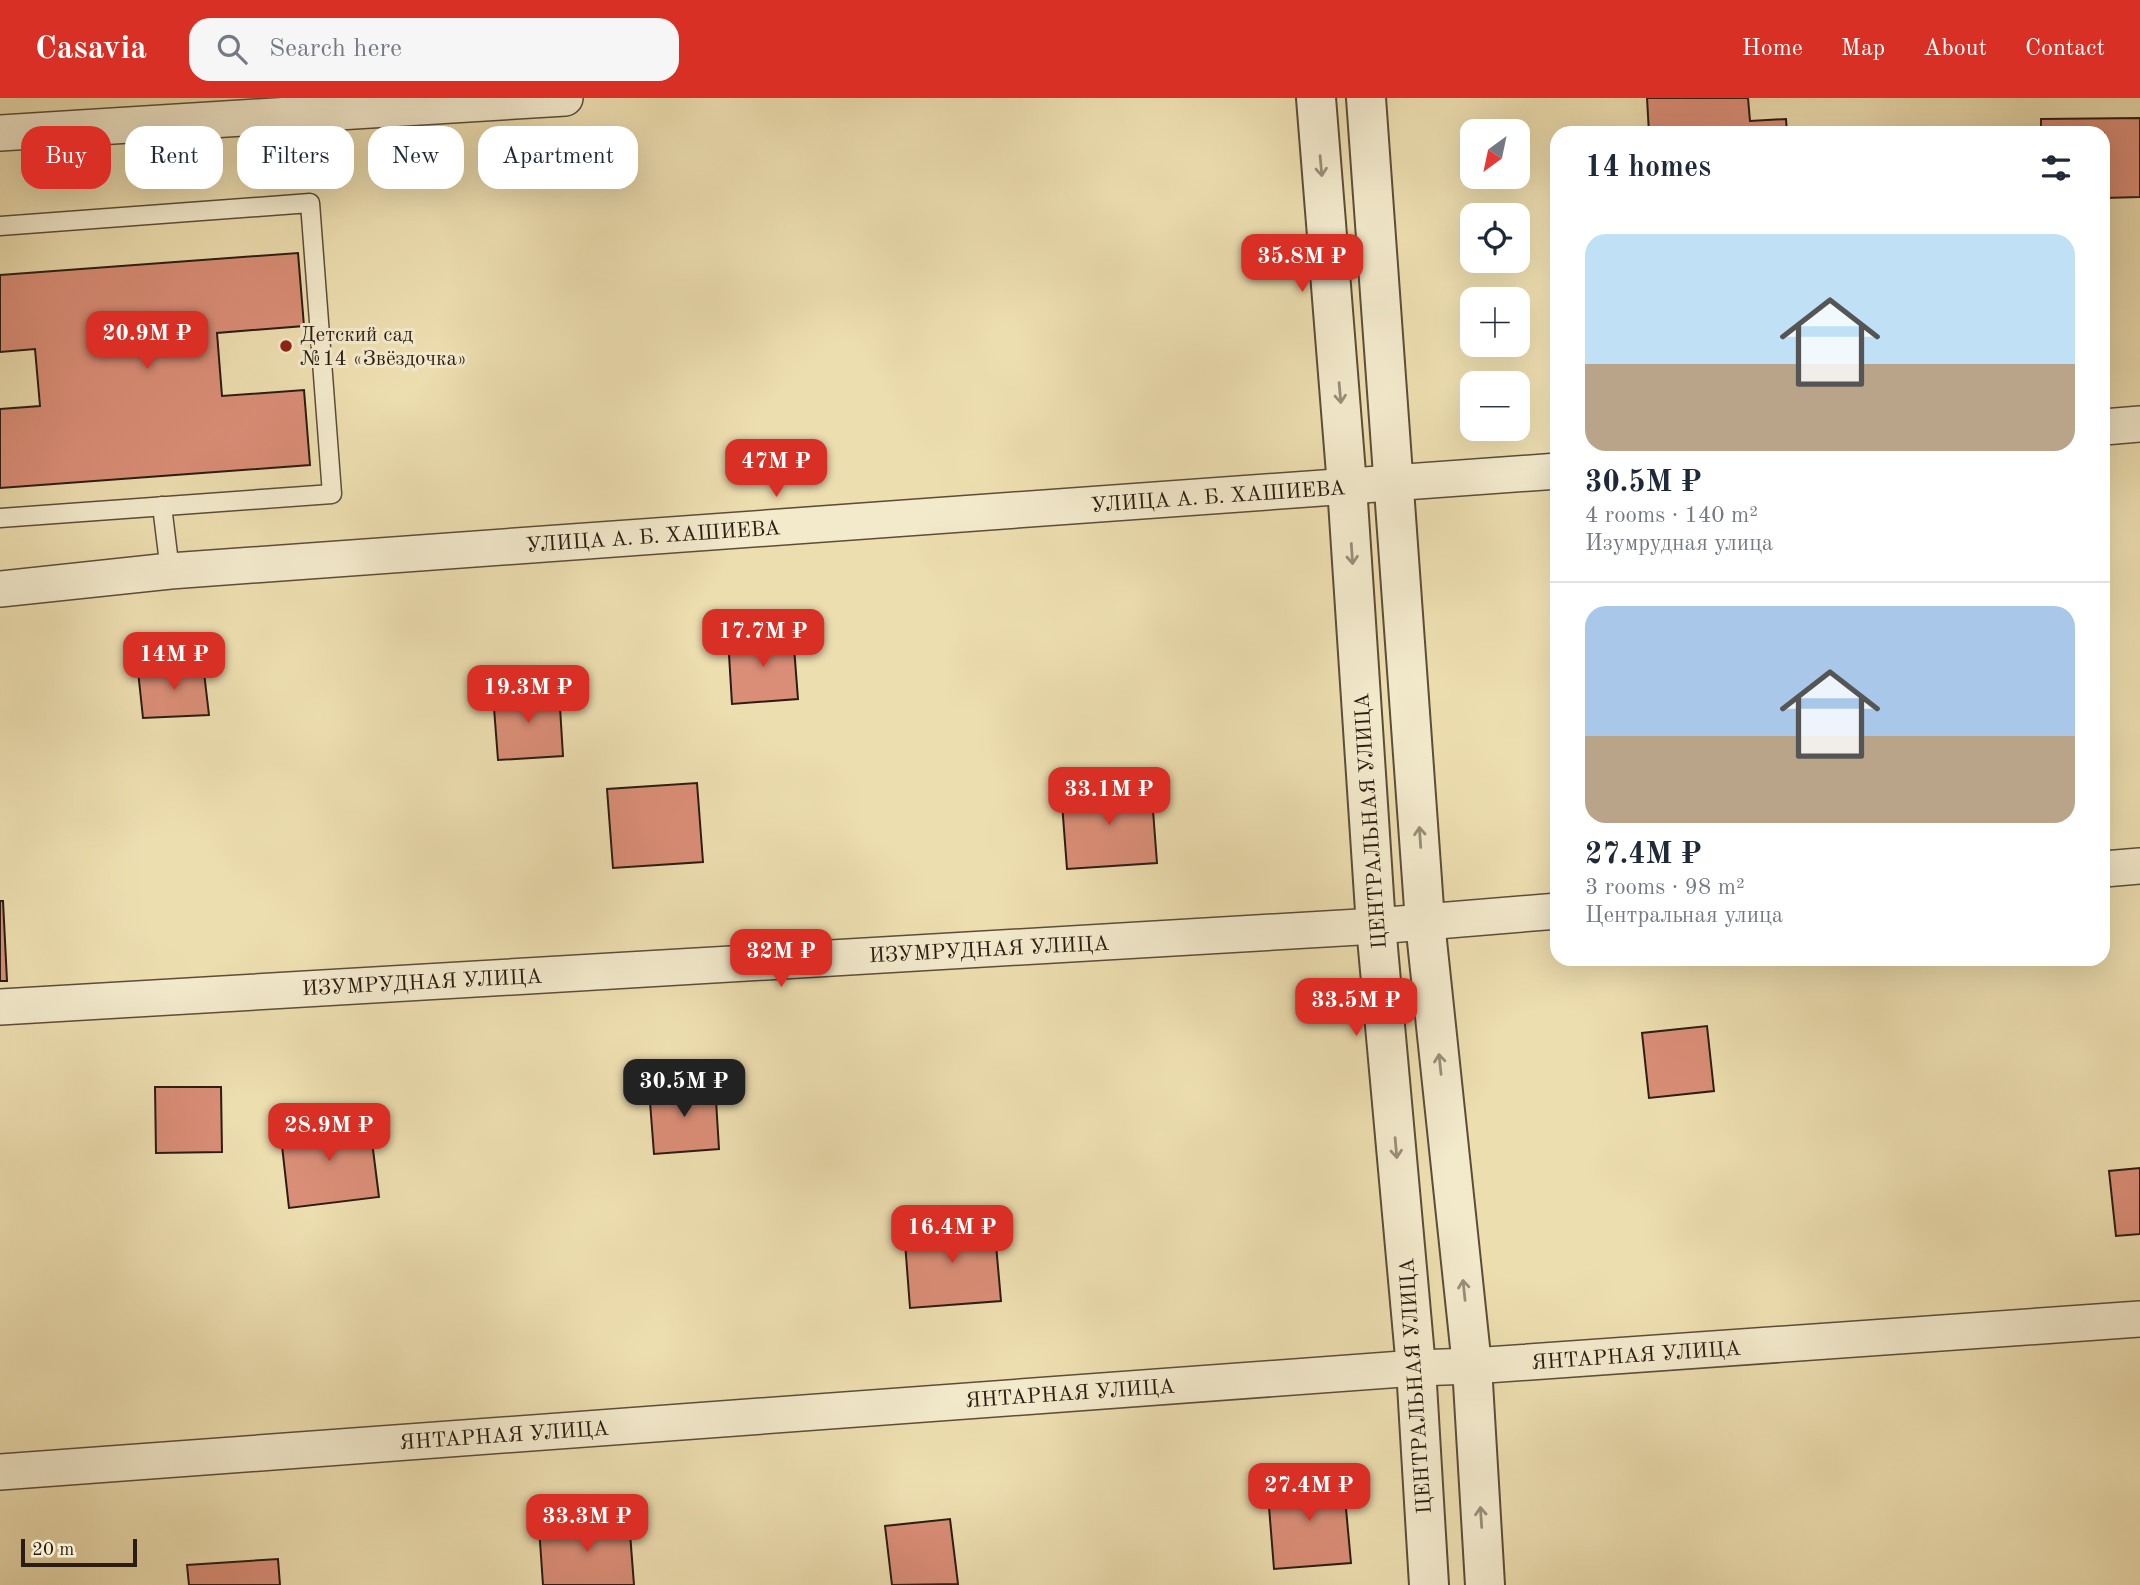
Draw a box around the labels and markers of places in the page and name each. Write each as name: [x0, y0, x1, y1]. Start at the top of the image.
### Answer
pin: 35.8M ₽: [1237, 234, 1367, 294]
pin: 20.9M ₽: [82, 312, 212, 371]
place label: Детский сад №14 «Звёздочка»: [300, 325, 467, 370]
marker: Детский сад №14 «Звёздочка»: [278, 338, 294, 354]
pin: 47M ₽: [727, 440, 825, 499]
pin: 17.7M ₽: [698, 610, 828, 669]
pin: 14M ₽: [125, 632, 223, 692]
pin: 19.3M ₽: [463, 666, 593, 725]
pin: 33.1M ₽: [1044, 768, 1174, 827]
pin: 32M ₽: [732, 930, 830, 989]
pin: 33.5M ₽: [1291, 978, 1421, 1038]
pin: 30.5M ₽: [619, 1060, 749, 1119]
pin: 28.9M ₽: [264, 1104, 394, 1163]
pin: 16.4M ₽: [887, 1206, 1017, 1265]
pin: 27.4M ₽: [1244, 1464, 1374, 1523]
pin: 33.3M ₽: [522, 1494, 652, 1554]

